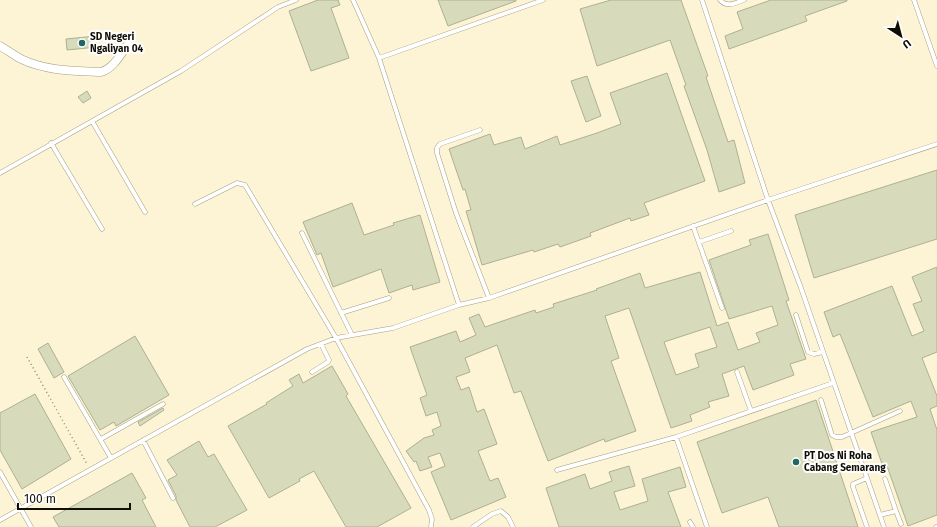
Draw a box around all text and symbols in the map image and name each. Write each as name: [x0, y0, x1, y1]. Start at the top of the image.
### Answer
north arrow: [881, 16, 921, 56]
place label: SD Negeri Ngaliyan 04: [90, 31, 144, 55]
text: U: [900, 36, 913, 51]
marker: SD Negeri Ngaliyan 04: [77, 38, 87, 48]
place label: PT Dos Ni Roha Cabang Semarang: [804, 450, 886, 474]
marker: PT Dos Ni Roha Cabang Semarang: [791, 457, 801, 467]
scale bar: [18, 485, 130, 511]
text: 100 m: [24, 492, 56, 506]

